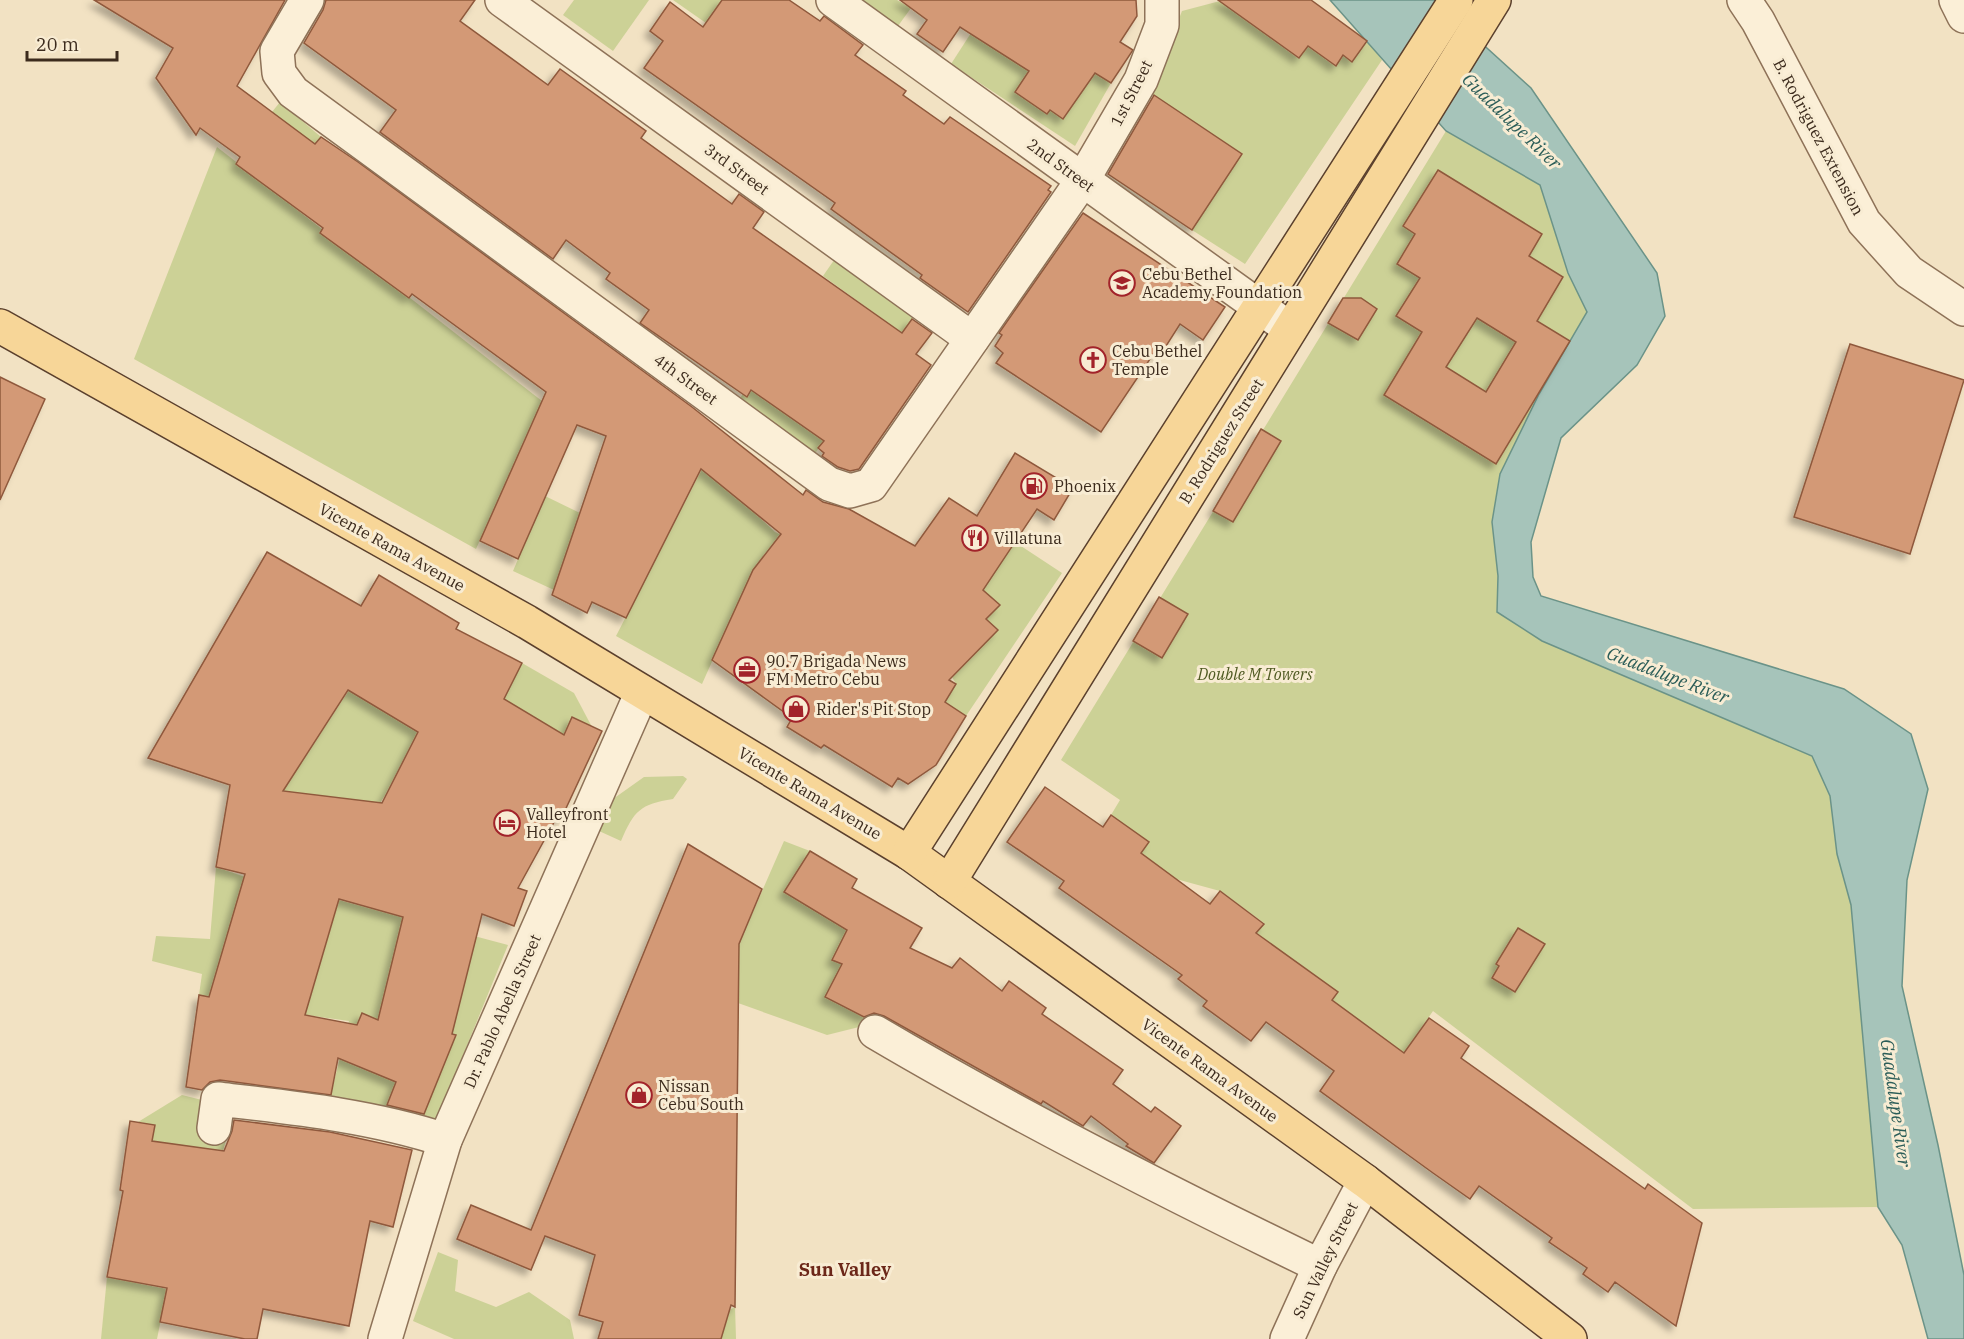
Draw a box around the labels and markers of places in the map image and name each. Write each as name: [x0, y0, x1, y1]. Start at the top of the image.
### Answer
place label: Cebu Bethel Academy Foundation: [1142, 264, 1302, 302]
school or university icon: Cebu Bethel Academy Foundation: [1107, 268, 1137, 298]
place label: Cebu Bethel Temple: [1112, 341, 1202, 379]
church icon: Cebu Bethel Temple: [1078, 345, 1108, 375]
fuel station icon: Phoenix: [1019, 471, 1049, 501]
place label: Phoenix: [1054, 476, 1116, 496]
restaurant icon: Villatuna: [960, 523, 990, 553]
place label: Villatuna: [994, 528, 1062, 548]
place label: 90.7 Brigada News FM Metro Cebu: [766, 651, 906, 689]
office icon: 90.7 Brigada News FM Metro Cebu: [732, 655, 762, 685]
shop icon: Rider's Pit Stop: [781, 694, 811, 724]
place label: Rider's Pit Stop: [816, 699, 931, 719]
place label: Valleyfront Hotel: [526, 804, 609, 842]
hotel icon: Valleyfront Hotel: [492, 808, 522, 838]
place label: Nissan Cebu South: [658, 1076, 744, 1114]
shop icon: Nissan Cebu South: [624, 1080, 654, 1110]

